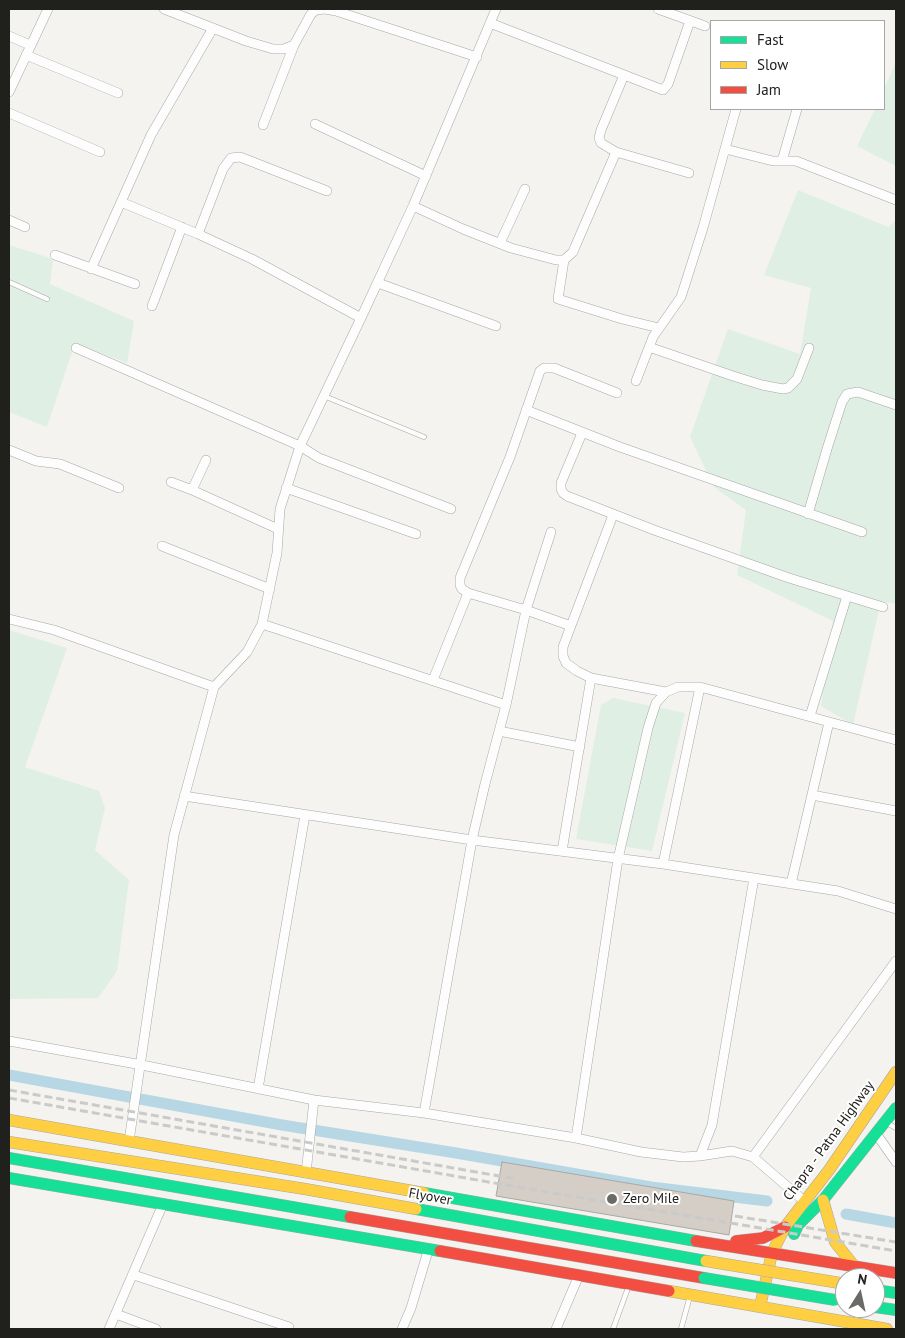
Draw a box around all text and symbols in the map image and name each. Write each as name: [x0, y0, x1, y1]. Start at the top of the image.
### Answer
legend: [710, 20, 885, 110]
text: Fast: [757, 30, 784, 49]
text: Slow: [757, 55, 788, 74]
text: Jam: [757, 80, 781, 99]
street label: Chapra - Patna Highway: [780, 1078, 878, 1204]
street label: Flyover: [407, 1185, 453, 1209]
place label: Zero Mile: [623, 1191, 679, 1207]
marker: Zero Mile: [605, 1192, 619, 1206]
north arrow: [835, 1268, 885, 1318]
text: N: [856, 1270, 869, 1289]

